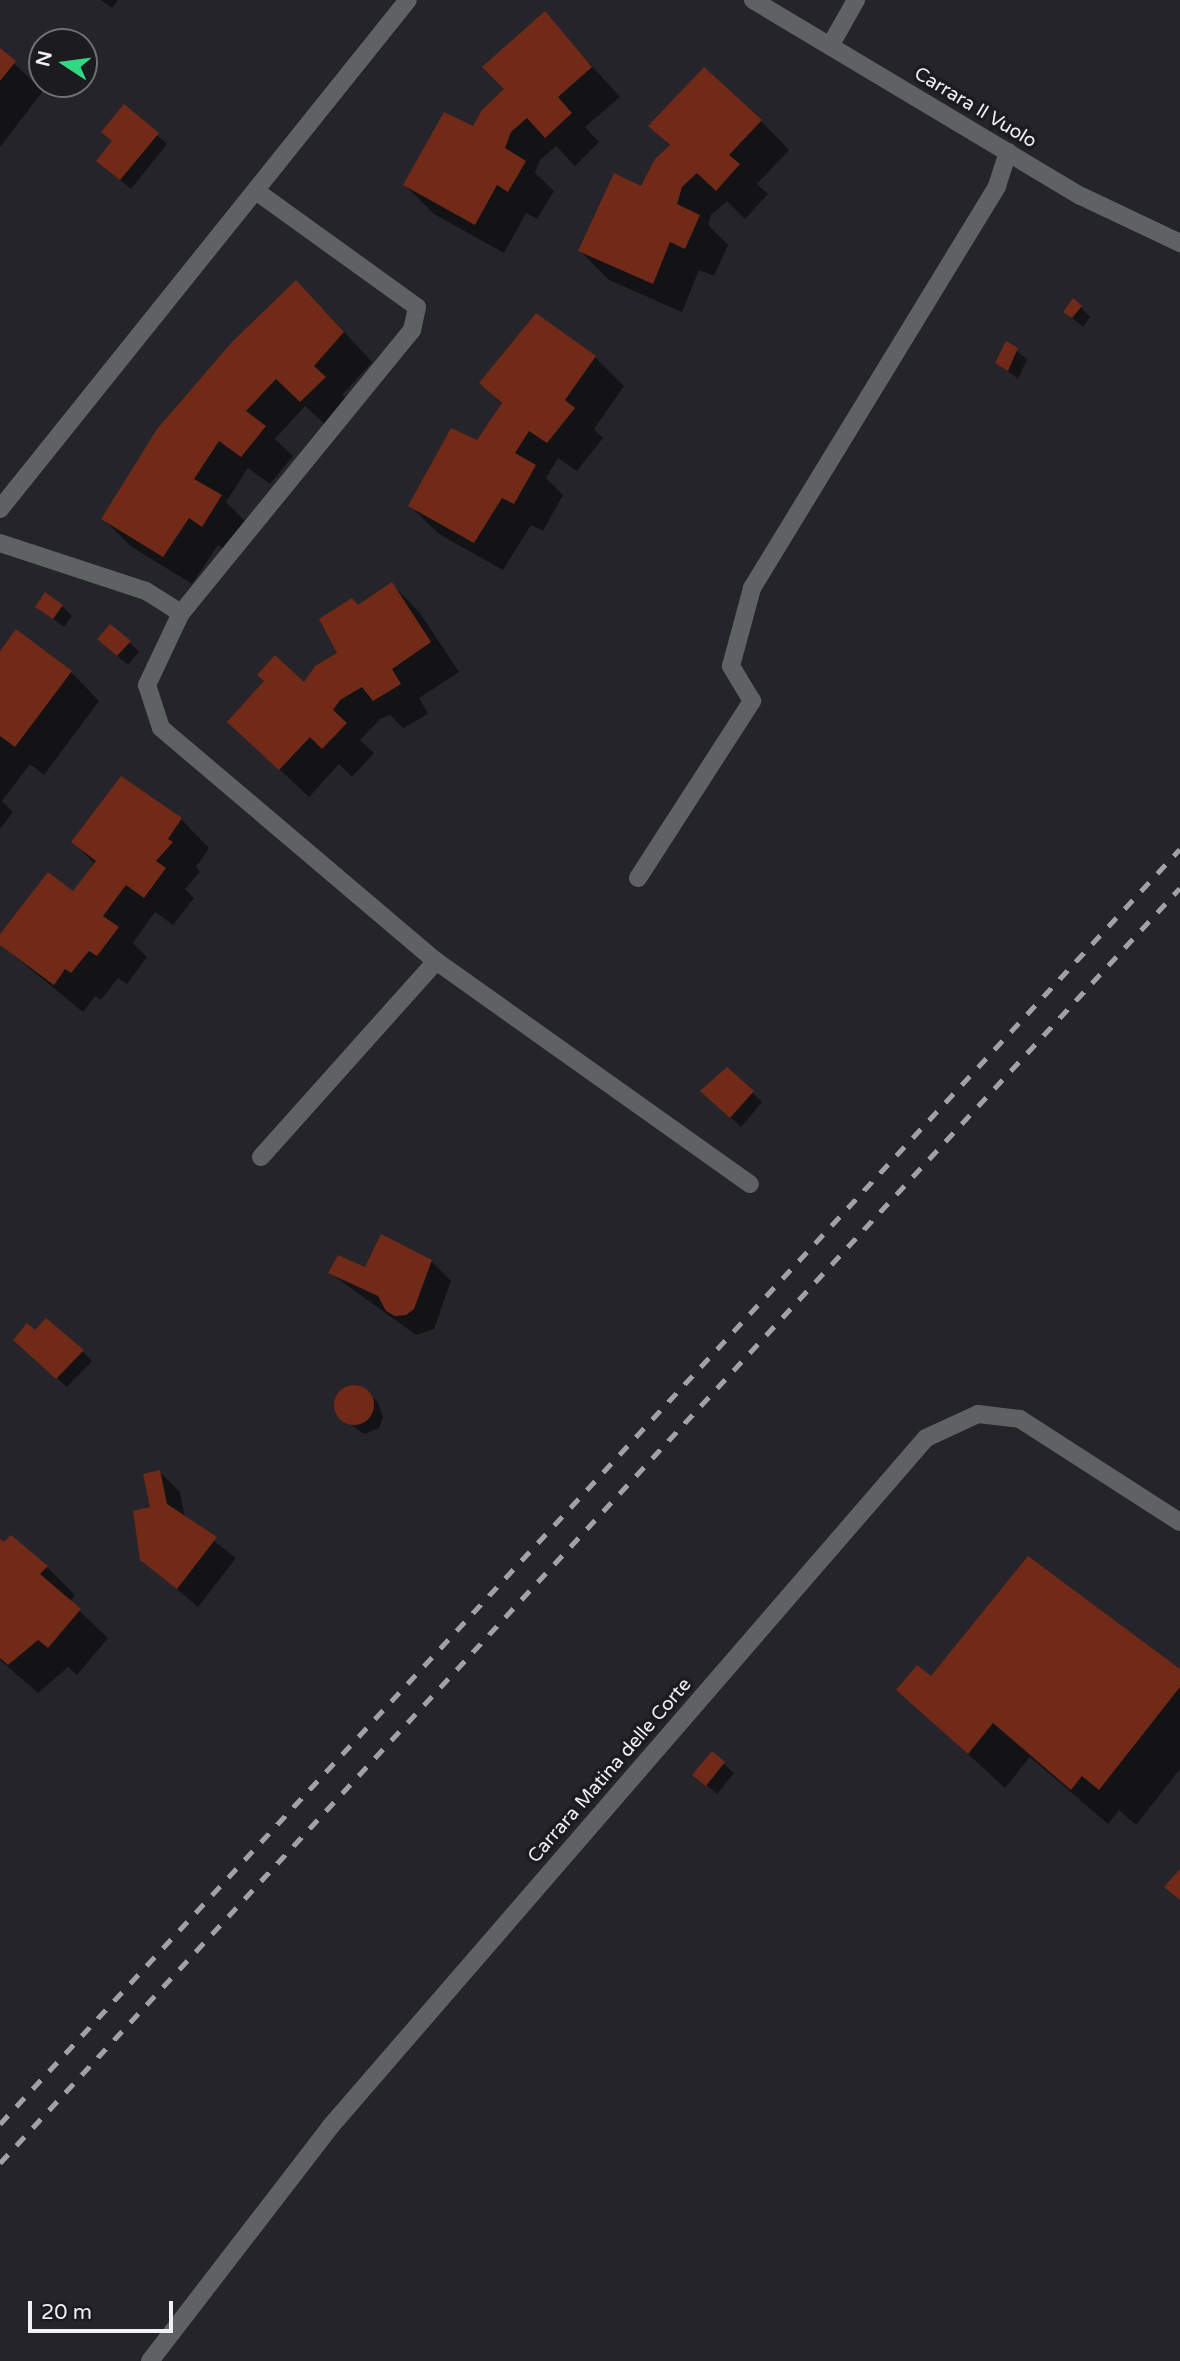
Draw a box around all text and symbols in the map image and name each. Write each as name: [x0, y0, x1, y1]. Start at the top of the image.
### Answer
north arrow: [28, 28, 98, 98]
text: N: [32, 49, 57, 69]
street label: Carrara Il Vuolo: [910, 63, 1040, 153]
street label: Carrara Matina delle Corte: [523, 1674, 697, 1868]
scale bar: [32, 2288, 177, 2332]
text: 20 m: [41, 2300, 92, 2325]

